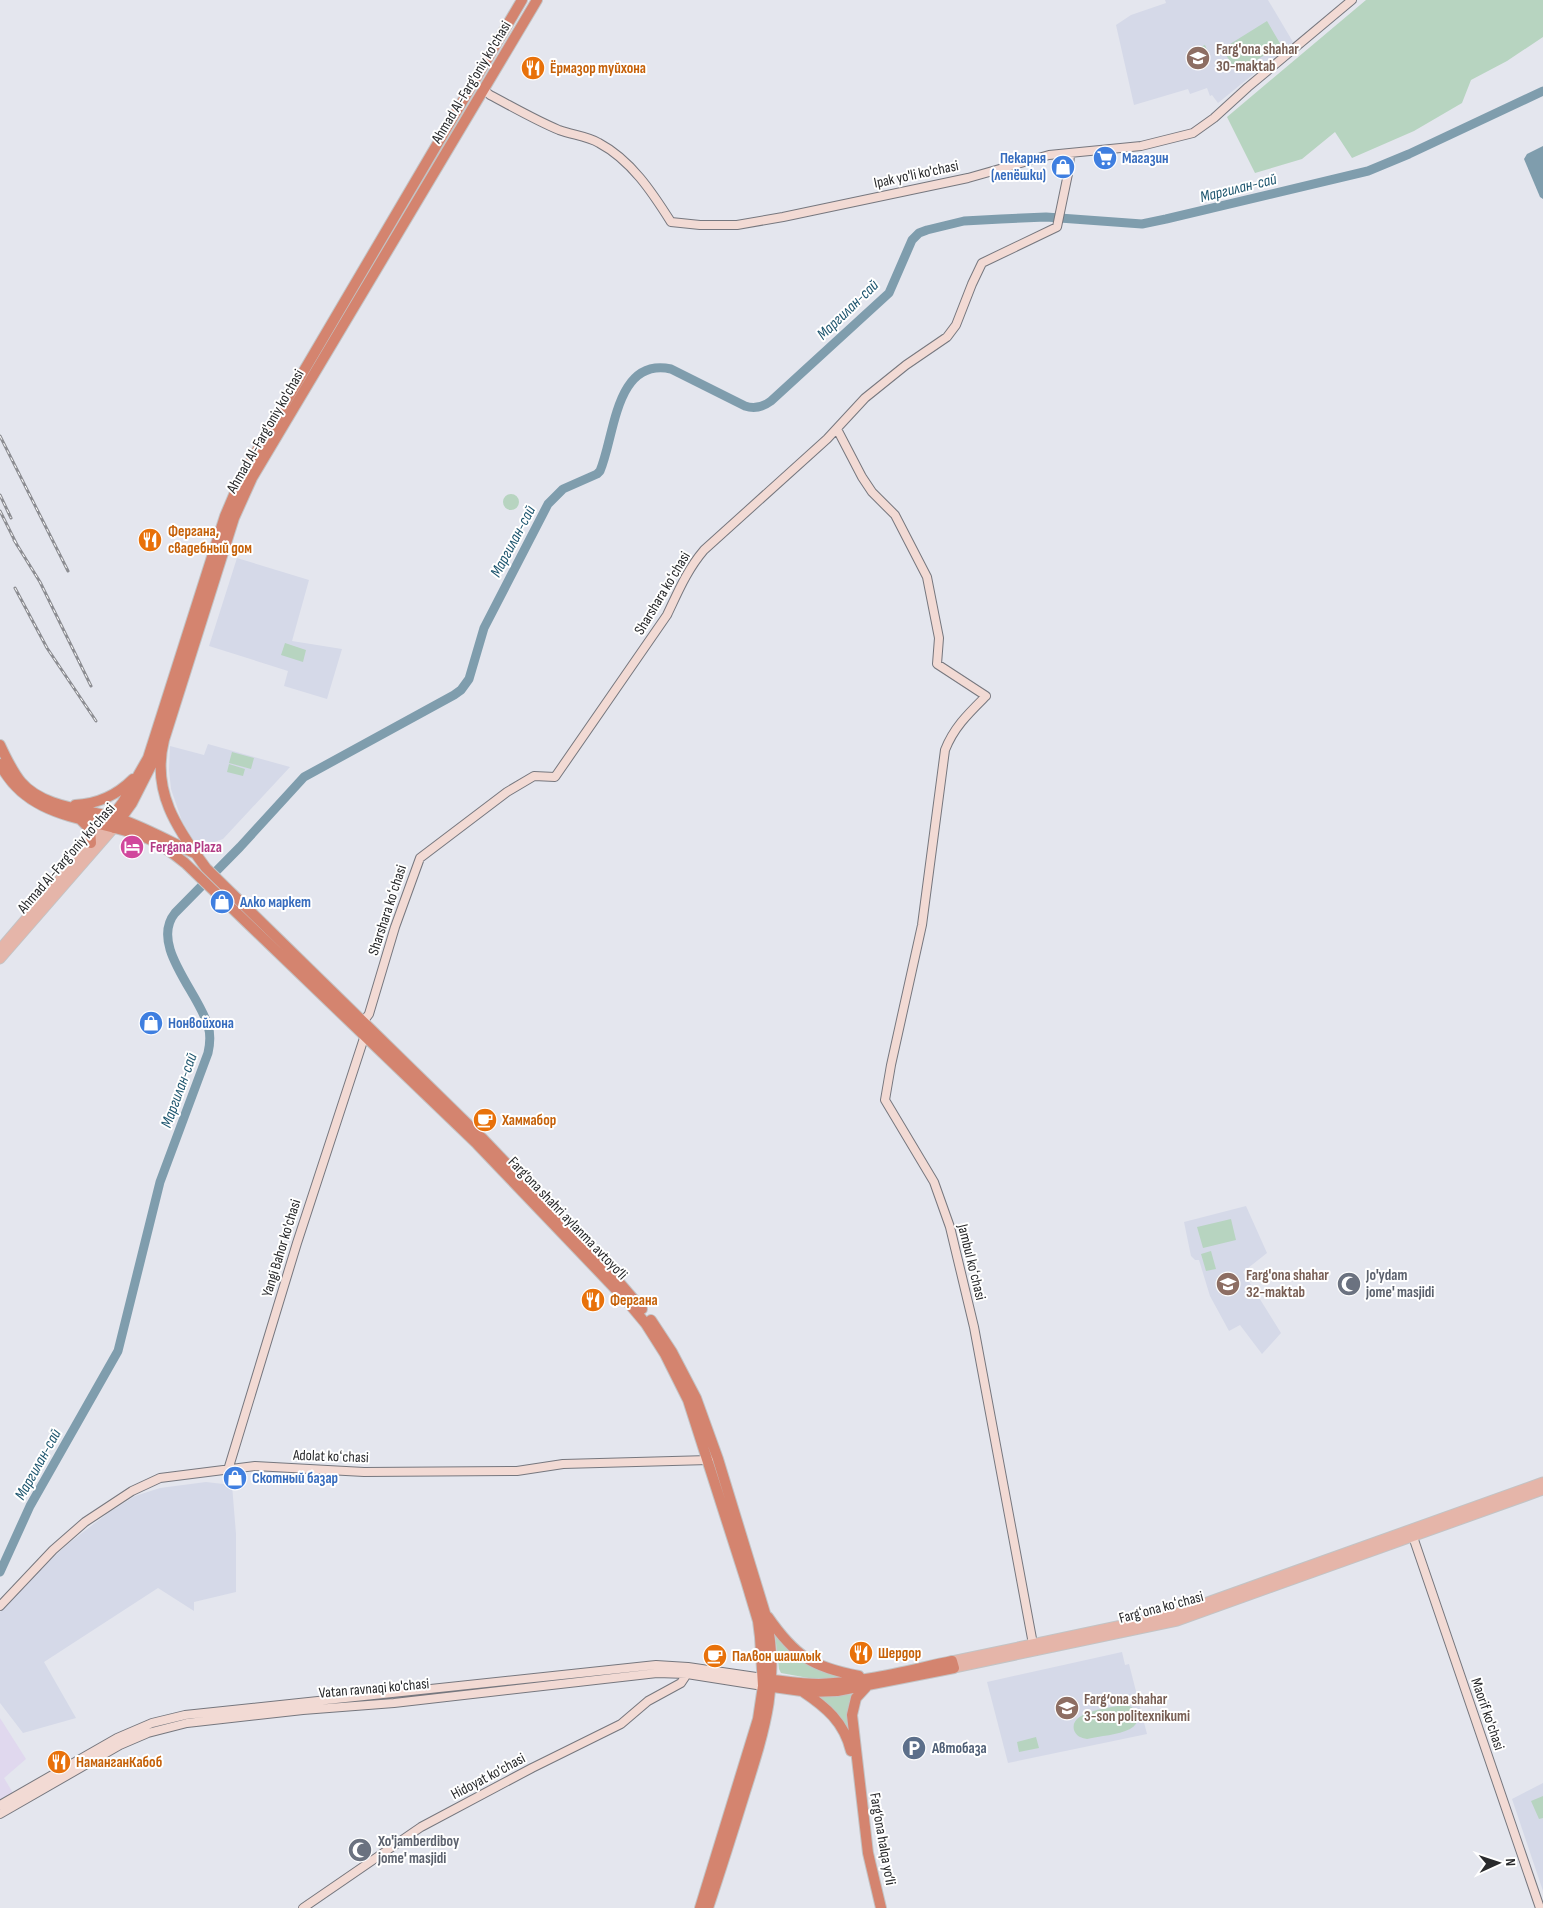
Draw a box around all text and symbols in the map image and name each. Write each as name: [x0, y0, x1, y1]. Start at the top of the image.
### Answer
street label: Ahmad Al-Farg'oniy ko'chasi: [427, 17, 516, 148]
place label: Farg'ona shahar 30-maktab: [1216, 40, 1299, 76]
school or university icon: Farg'ona shahar 30-maktab: [1185, 45, 1211, 71]
restaurant icon: Ёрмазор туйхона: [520, 55, 546, 81]
place label: Ёрмазор туйхона: [550, 59, 646, 78]
supermarket icon: Магазин: [1092, 145, 1118, 171]
place label: Пекарня (лепёшки): [991, 149, 1046, 185]
place label: Магазин: [1122, 149, 1169, 168]
shop icon: Пекарня (лепёшки): [1050, 154, 1076, 180]
street label: Ipak yo'li ko'chasi: [872, 156, 960, 193]
water label: Маргилан-сай: [1198, 170, 1279, 207]
water label: Маргилан-сай: [813, 276, 883, 344]
street label: Ahmad Al-Farg'oniy ko'chasi: [222, 366, 309, 497]
water label: Маргилан-сай: [487, 502, 540, 581]
place label: Фергана, свадебный дом: [168, 522, 252, 558]
restaurant icon: Фергана, свадебный дом: [137, 527, 163, 553]
street label: Sharshara koʻchasi: [630, 548, 695, 638]
street label: Ahmad Al-Farg'oniy ko'chasi: [13, 799, 119, 918]
hotel icon: Fergana Plaza: [119, 834, 145, 860]
place label: Fergana Plaza: [150, 838, 222, 857]
street label: Sharshara koʻchasi: [364, 862, 411, 958]
shop icon: Алко маркет: [209, 889, 235, 915]
place label: Алко маркет: [239, 893, 311, 912]
shop icon: Нонвойхона: [138, 1010, 164, 1036]
place label: Нонвойхона: [168, 1014, 234, 1033]
water label: Маргилан-сай: [157, 1050, 202, 1130]
cafe icon: Хаммабор: [472, 1107, 498, 1133]
place label: Хаммабор: [501, 1111, 556, 1130]
street label: Farg‘ona shahri aylanma avtoyo‘li: [504, 1153, 632, 1284]
street label: Yangi Bahor ko'chasi: [258, 1197, 305, 1299]
street label: Jambul koʻchasi: [953, 1221, 990, 1302]
place label: Farg'ona shahar 32-maktab: [1246, 1266, 1329, 1302]
place label: Jo'ydam jome' masjidi: [1365, 1266, 1434, 1302]
school or university icon: Farg'ona shahar 32-maktab: [1215, 1271, 1241, 1297]
mosque icon: Jo'ydam jome' masjidi: [1336, 1271, 1362, 1297]
restaurant icon: Фергана: [580, 1287, 606, 1313]
place label: Фергана: [610, 1291, 658, 1310]
water label: Маргилан-сай: [11, 1426, 66, 1504]
street label: Adolat koʻchasi: [292, 1446, 369, 1467]
shop icon: Скотный базар: [222, 1465, 248, 1491]
place label: Скотный базар: [252, 1469, 338, 1488]
street label: Fargʻona koʻchasi: [1117, 1587, 1206, 1628]
restaurant icon: Шердор: [848, 1640, 874, 1666]
cafe icon: Палвон шашлык: [702, 1643, 728, 1669]
place label: Шердор: [878, 1644, 921, 1663]
place label: Палвон шашлык: [732, 1647, 822, 1666]
street label: Vatan ravnaqi ko'chasi: [318, 1674, 430, 1703]
street label: Maorif ko'chasi: [1466, 1676, 1509, 1753]
place label: Farg‘ona shahar 3-son politexnikumi: [1084, 1690, 1190, 1726]
school or university icon: Farg‘ona shahar 3-son politexnikumi: [1054, 1695, 1080, 1721]
parking icon: Автобаза: [901, 1735, 927, 1761]
place label: Автобаза: [931, 1739, 987, 1758]
restaurant icon: НаманганКабоб: [46, 1749, 72, 1775]
street label: Hidoyat ko'chasi: [448, 1749, 529, 1804]
place label: НаманганКабоб: [76, 1753, 162, 1772]
street label: Farg‘ona halqa yo‘li: [865, 1791, 900, 1887]
place label: Xo'jamberdiboy jome' masjidi: [377, 1832, 460, 1868]
mosque icon: Xo'jamberdiboy jome' masjidi: [347, 1837, 373, 1863]
north arrow: [1473, 1838, 1523, 1888]
text: N: [1502, 1858, 1519, 1867]

